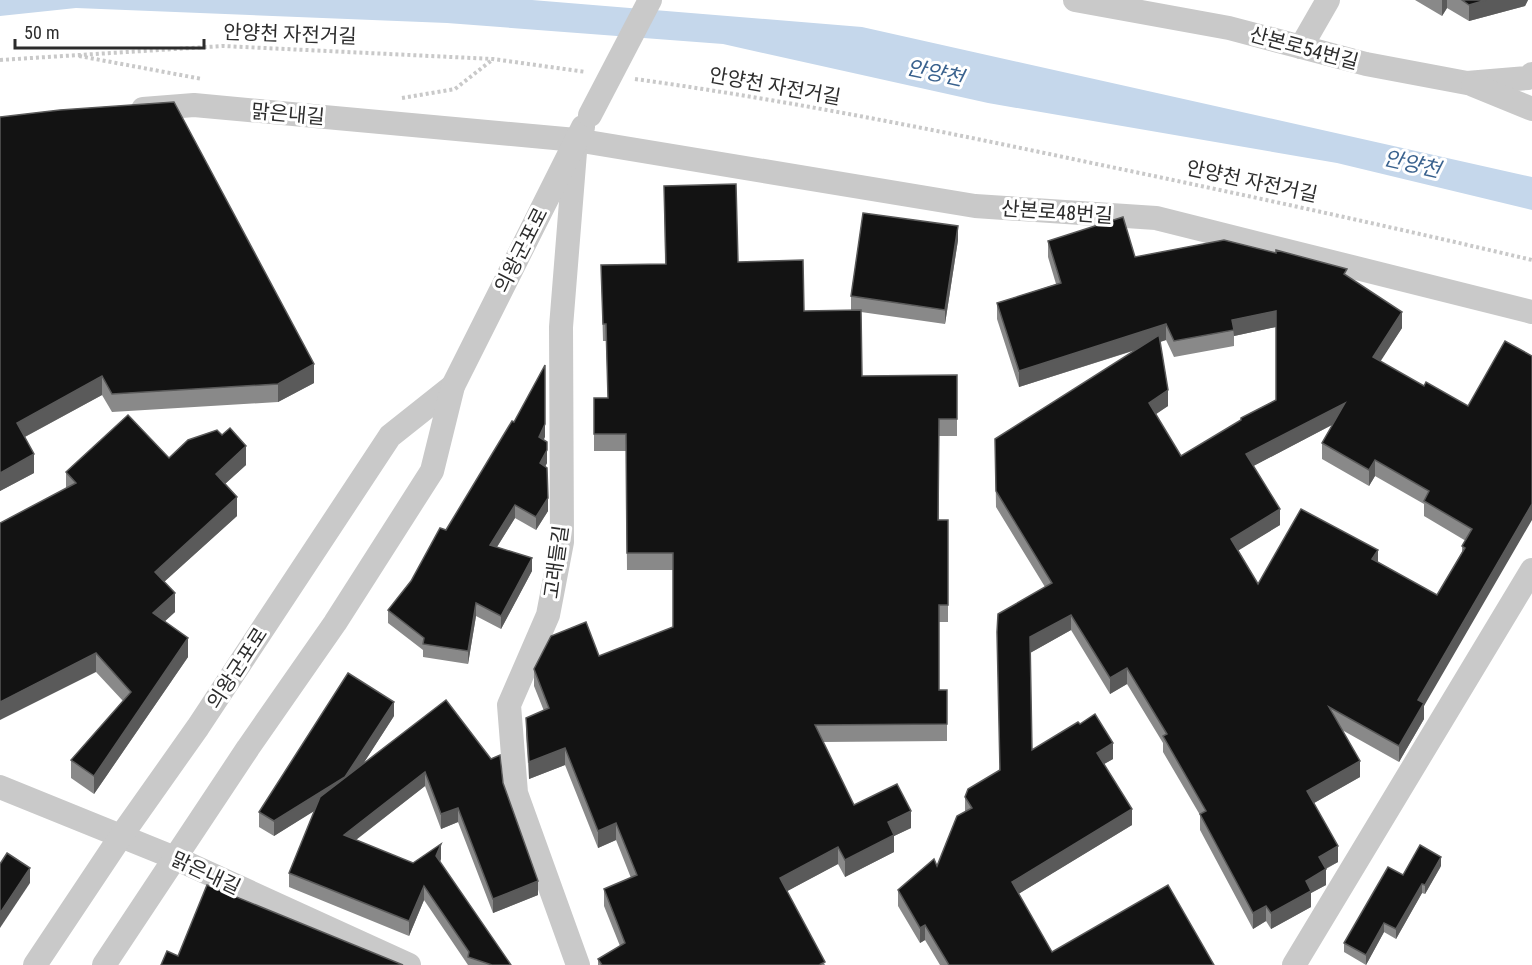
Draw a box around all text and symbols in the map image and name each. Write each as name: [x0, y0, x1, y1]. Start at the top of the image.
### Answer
scale bar: [15, 12, 204, 50]
street label: 안양천 자전거길: [223, 20, 357, 48]
text: 50 m: [24, 22, 59, 43]
street label: 산본로54번길: [1247, 22, 1361, 74]
water label: 안양천: [904, 55, 968, 91]
street label: 안양천 자전거길: [707, 63, 843, 109]
street label: 맑은내길: [250, 99, 326, 129]
water label: 안양천: [1381, 146, 1446, 183]
street label: 안양천 자전거길: [1184, 155, 1320, 207]
street label: 산본로48번길: [1000, 196, 1114, 228]
street label: 의왕군포로: [489, 204, 553, 296]
street label: 고래들길: [539, 524, 573, 600]
street label: 의왕군포로: [202, 623, 272, 713]
street label: 맑은내길: [168, 847, 244, 899]

